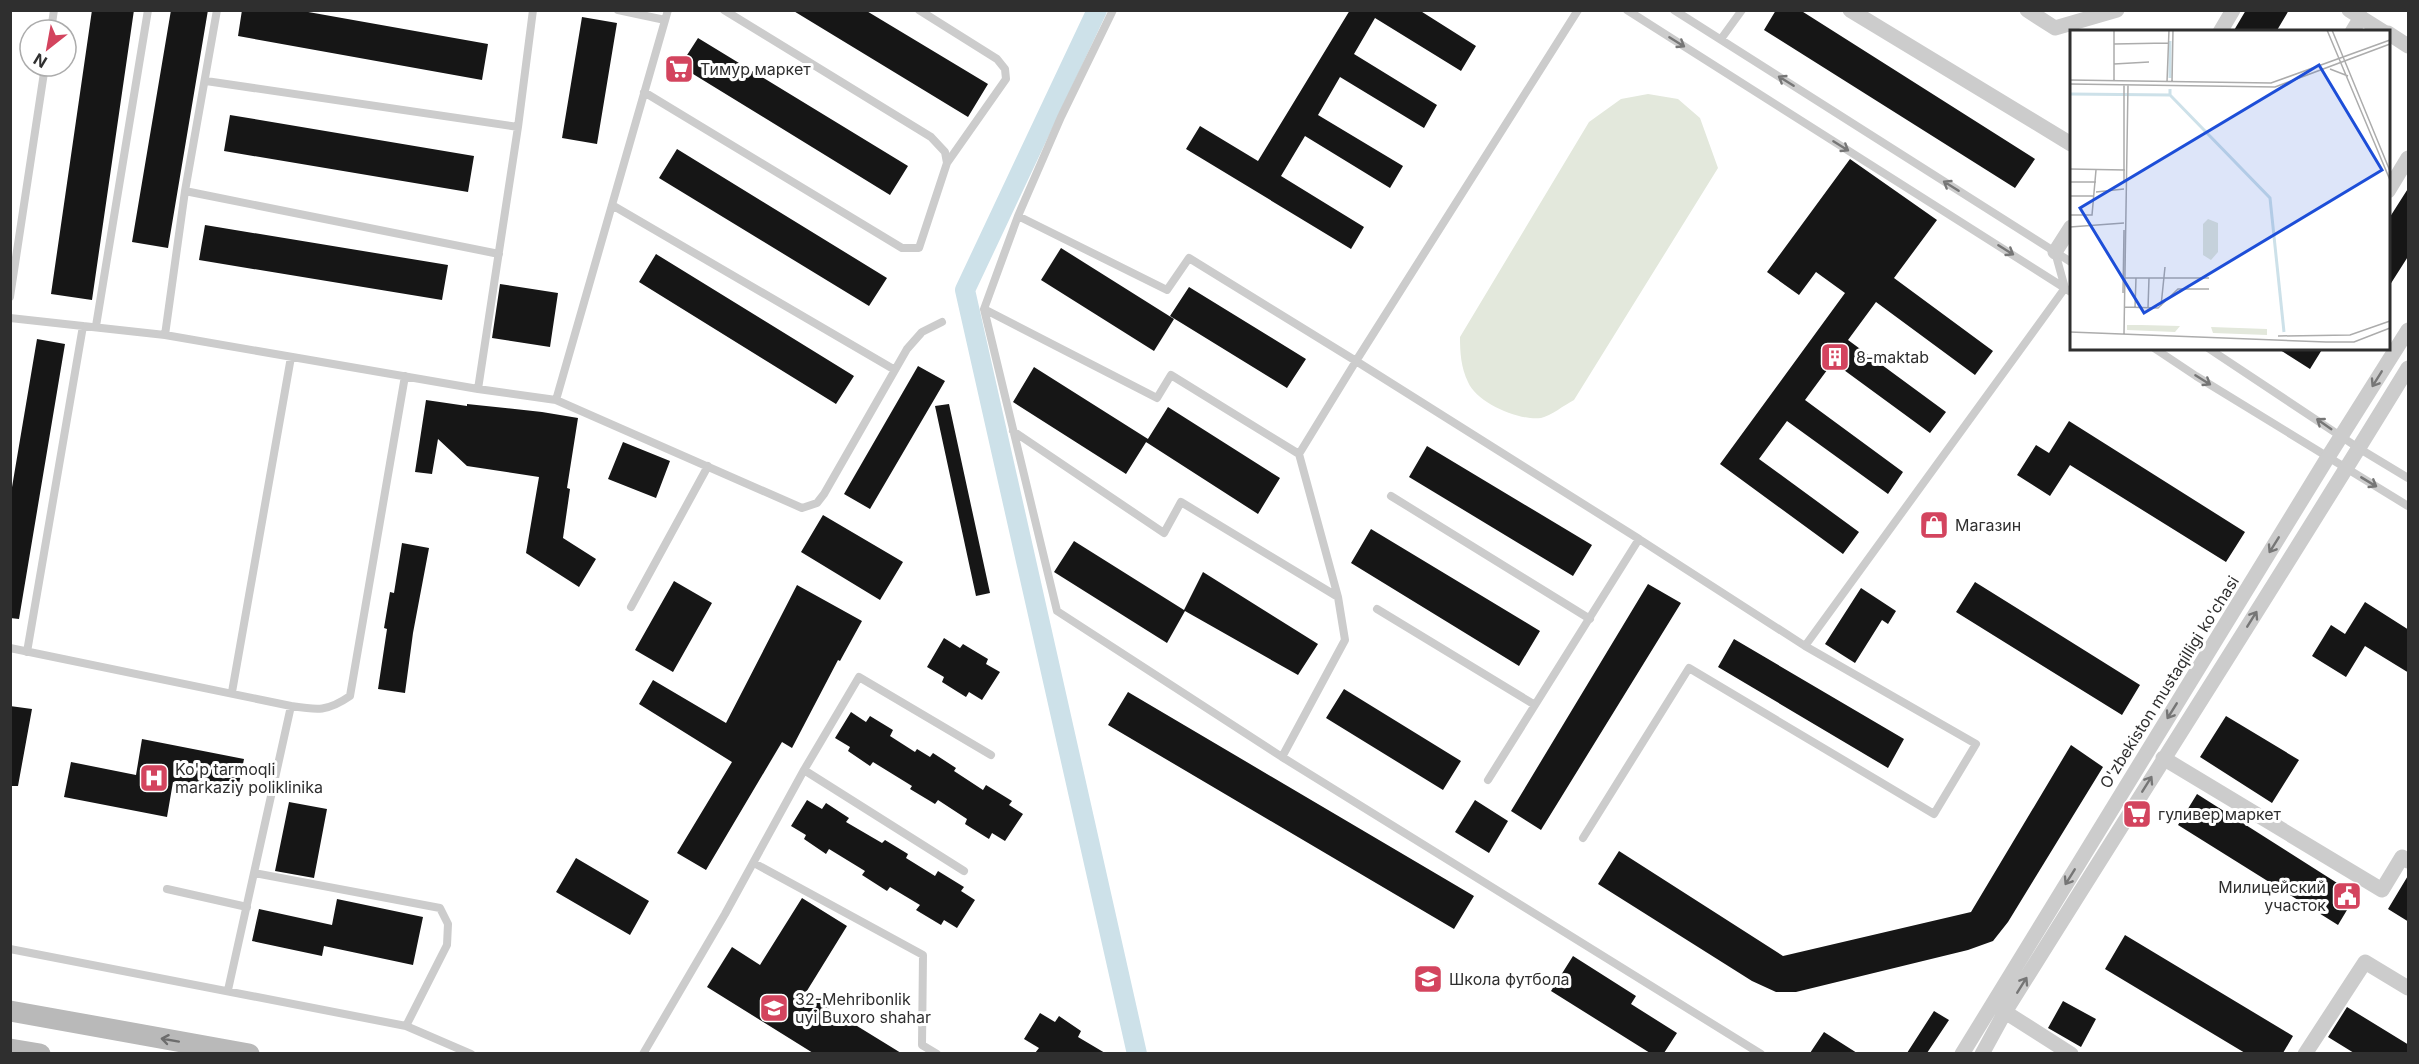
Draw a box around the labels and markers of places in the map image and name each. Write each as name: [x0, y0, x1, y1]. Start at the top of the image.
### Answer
supermarket icon: Тимур маркет: [663, 53, 695, 85]
place label: Тимур маркет: [700, 59, 811, 79]
building icon: 8-maktab: [1819, 341, 1851, 373]
place label: 8-maktab: [1856, 347, 1929, 367]
shop icon: Магазин: [1918, 509, 1950, 541]
place label: Магазин: [1955, 515, 2021, 535]
place label: Ko'p tarmoqli markaziy poliklinika: [175, 759, 323, 797]
hospital icon: Ko'p tarmoqli markaziy poliklinika: [138, 762, 170, 794]
supermarket icon: гуливер маркет: [2121, 798, 2153, 830]
place label: гуливер маркет: [2158, 804, 2282, 824]
place label: Милицейский участок: [2218, 877, 2326, 915]
public building icon: Милицейский участок: [2331, 880, 2363, 912]
school or university icon: Школа футбола: [1412, 963, 1444, 995]
place label: Школа футбола: [1449, 969, 1570, 989]
place label: 32-Mehribonlik uyi Buxoro shahar: [795, 989, 931, 1027]
school or university icon: 32-Mehribonlik uyi Buxoro shahar: [758, 992, 790, 1024]

